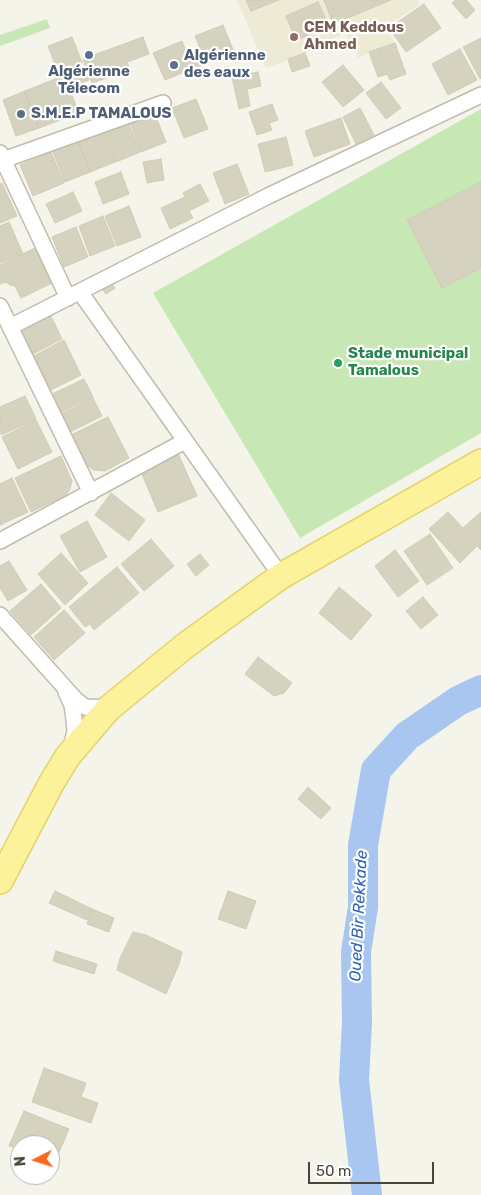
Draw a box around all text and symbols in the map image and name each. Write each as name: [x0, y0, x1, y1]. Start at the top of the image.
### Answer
place label: CEM Keddous Ahmed: [304, 19, 404, 54]
marker: CEM Keddous Ahmed: [288, 31, 300, 43]
place label: Algérienne des eaux: [184, 47, 266, 82]
marker: Algérienne Télecom: [83, 49, 95, 61]
marker: Algérienne des eaux: [168, 59, 180, 71]
place label: Algérienne Télecom: [48, 63, 130, 98]
place label: S.M.E.P TAMALOUS: [31, 105, 171, 123]
marker: S.M.E.P TAMALOUS: [15, 108, 27, 120]
place label: Stade municipal Tamalous: [348, 345, 468, 380]
marker: Stade municipal Tamalous: [332, 357, 344, 369]
water label: Oued Bir Rekkade: [346, 850, 372, 982]
north arrow: [10, 1135, 60, 1185]
scale bar: [311, 1152, 437, 1184]
text: N: [12, 1156, 29, 1167]
text: 50 m: [316, 1162, 351, 1180]

